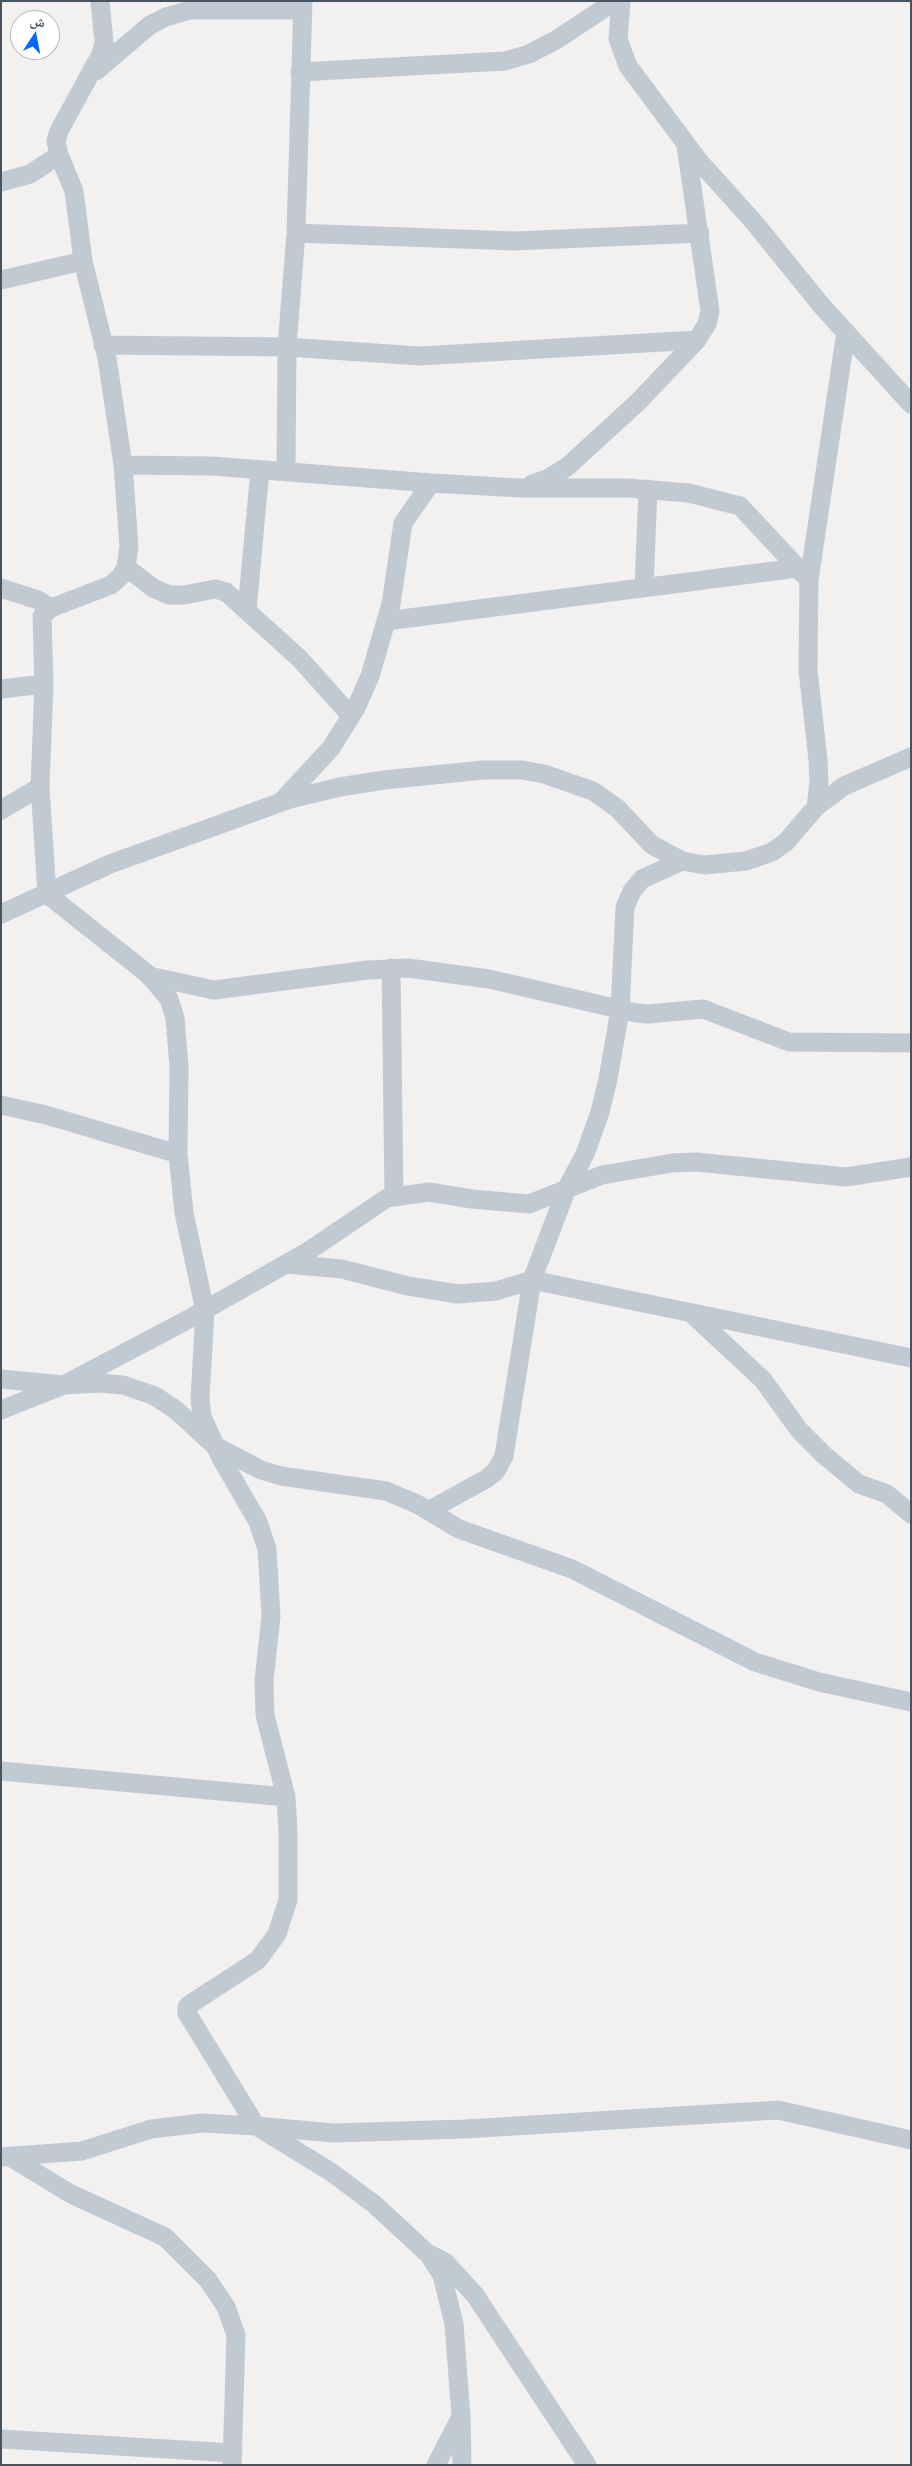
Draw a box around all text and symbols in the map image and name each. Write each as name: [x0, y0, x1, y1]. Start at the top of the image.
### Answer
north arrow: [10, 10, 60, 60]
text: ش: [29, 11, 47, 32]

